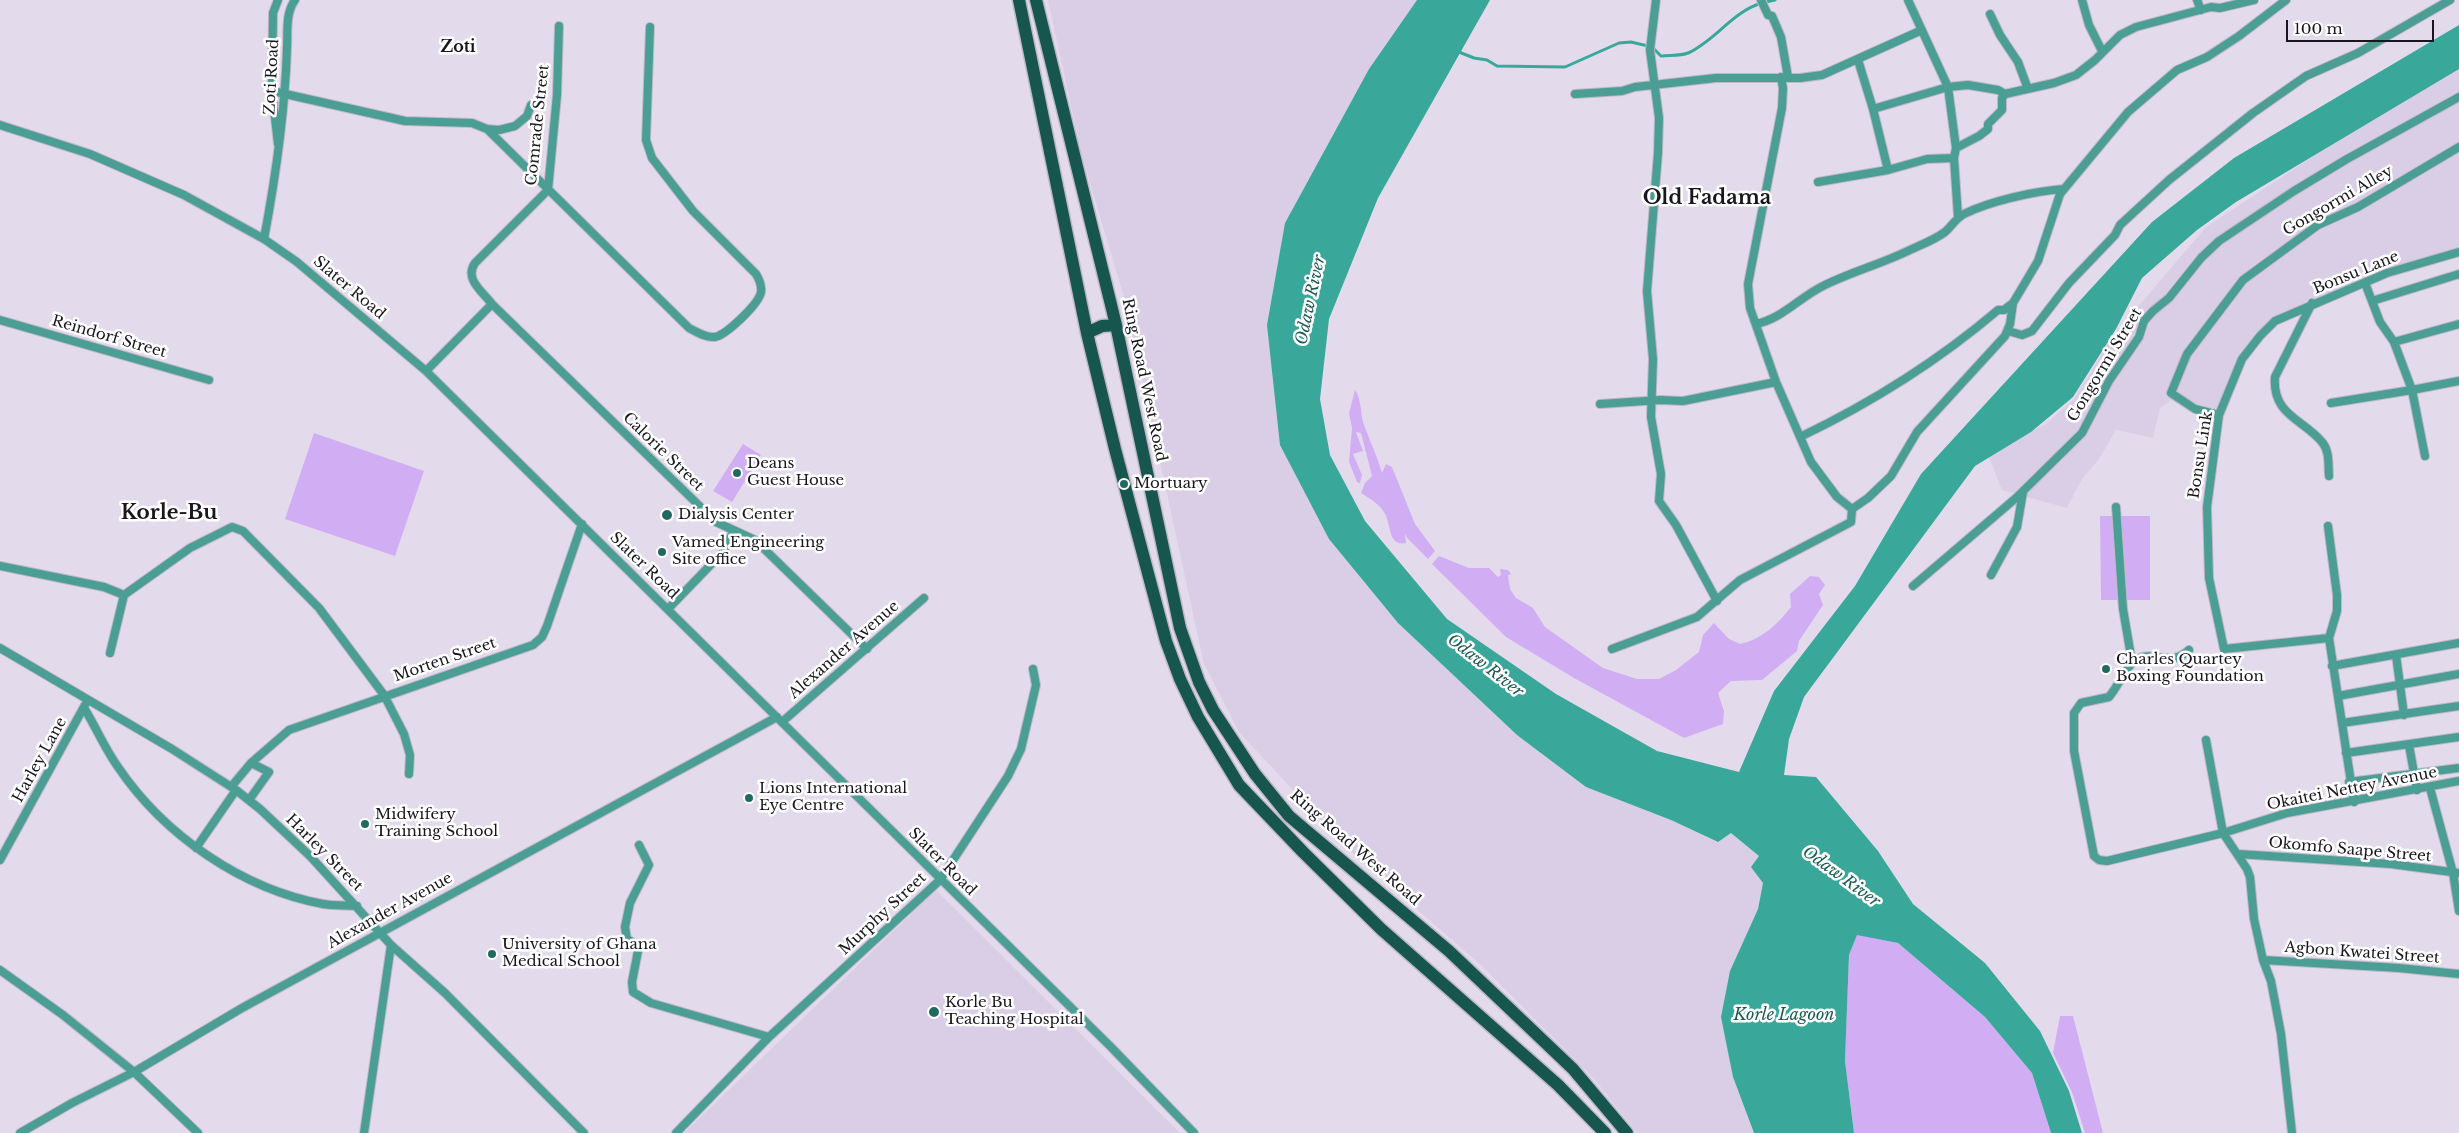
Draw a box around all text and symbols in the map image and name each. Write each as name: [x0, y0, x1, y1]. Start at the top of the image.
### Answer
scale bar: [2289, 10, 2436, 42]
text: 100 m: [2294, 19, 2343, 38]
district label: Zoti: [440, 37, 476, 57]
street label: Zoti Road: [261, 38, 283, 116]
street label: Comrade Street: [523, 64, 553, 186]
street label: Gongormi Alley: [2280, 162, 2396, 240]
district label: Old Fadama: [1643, 186, 1771, 210]
street label: Bonsu Lane: [2310, 248, 2402, 298]
street label: Slater Road: [309, 253, 389, 323]
water label: Odaw River: [1292, 254, 1330, 346]
street label: Ring Road West Road: [1118, 297, 1170, 463]
street label: Gongormi Street: [2064, 305, 2146, 425]
street label: Reindorf Street: [50, 312, 168, 362]
street label: Calorie Street: [619, 409, 707, 495]
street label: Bonsu Link: [2185, 410, 2217, 500]
place label: Deans Guest House: [747, 455, 844, 490]
marker: Deans Guest House: [731, 467, 743, 479]
place label: Mortuary: [1134, 475, 1208, 493]
marker: Mortuary: [1118, 478, 1130, 490]
district label: Korle-Bu: [121, 501, 217, 525]
place label: Dialysis Center: [678, 506, 794, 524]
marker: Dialysis Center: [660, 508, 674, 522]
street label: Slater Road: [606, 529, 682, 603]
place label: Vamed Engineering Site office: [672, 534, 824, 569]
marker: Vamed Engineering Site office: [656, 546, 668, 558]
street label: Alexander Avenue: [785, 597, 903, 703]
water label: Odaw River: [1443, 630, 1527, 702]
street label: Morten Street: [392, 634, 498, 686]
place label: Charles Quartey Boxing Foundation: [2116, 651, 2264, 686]
marker: Charles Quartey Boxing Foundation: [2100, 663, 2112, 675]
street label: Harley Lane: [9, 714, 71, 806]
street label: Okaitei Nettey Avenue: [2265, 764, 2439, 814]
place label: Lions International Eye Centre: [759, 780, 907, 815]
street label: Ring Road West Road: [1286, 787, 1424, 909]
marker: Lions International Eye Centre: [743, 792, 755, 804]
place label: Midwifery Training School: [375, 806, 498, 841]
street label: Harley Street: [282, 811, 366, 895]
marker: Midwifery Training School: [359, 818, 371, 830]
street label: Slater Road: [904, 824, 980, 900]
street label: Okomfo Saape Street: [2268, 834, 2432, 866]
water label: Odaw River: [1799, 843, 1883, 911]
street label: Alexander Avenue: [324, 869, 456, 953]
street label: Murphy Street: [836, 869, 930, 959]
place label: University of Ghana Medical School: [502, 936, 656, 971]
street label: Agbon Kwatei Street: [2284, 939, 2440, 967]
marker: University of Ghana Medical School: [486, 948, 498, 960]
place label: Korle Bu Teaching Hospital: [945, 994, 1084, 1029]
marker: Korle Bu Teaching Hospital: [927, 1005, 941, 1019]
water label: Korle Lagoon: [1734, 1005, 1834, 1025]

